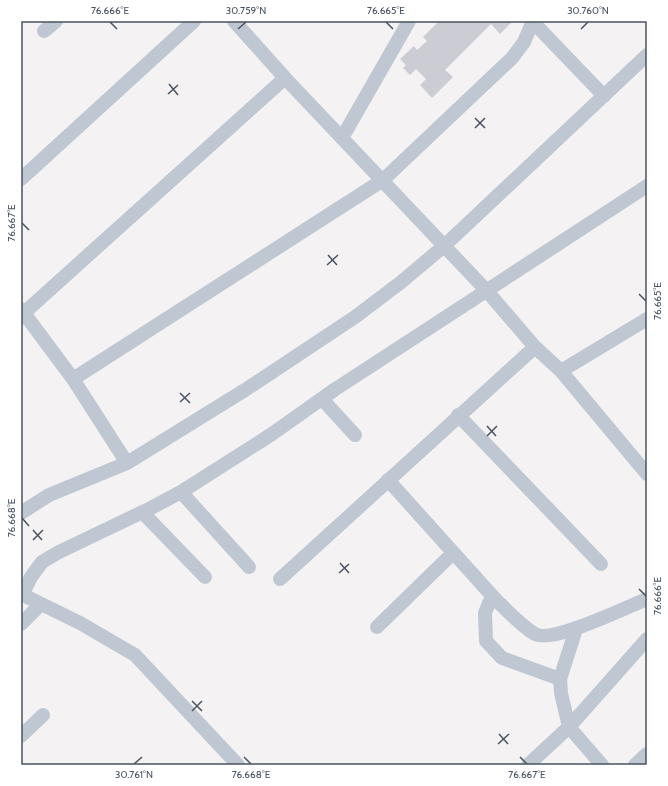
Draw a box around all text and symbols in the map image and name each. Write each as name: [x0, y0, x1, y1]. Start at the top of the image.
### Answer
text: 76.666°E: [91, 4, 129, 17]
text: 30.759°N: [226, 4, 266, 17]
text: 76.665°E: [367, 4, 405, 17]
text: 30.760°N: [567, 4, 609, 17]
text: 76.667°E: [5, 204, 18, 242]
text: 76.665°E: [651, 282, 664, 320]
text: 76.668°E: [5, 498, 18, 537]
text: 76.666°E: [651, 577, 664, 615]
text: 30.761°N: [115, 768, 153, 781]
text: 76.668°E: [232, 768, 271, 781]
text: 76.667°E: [508, 768, 546, 781]

